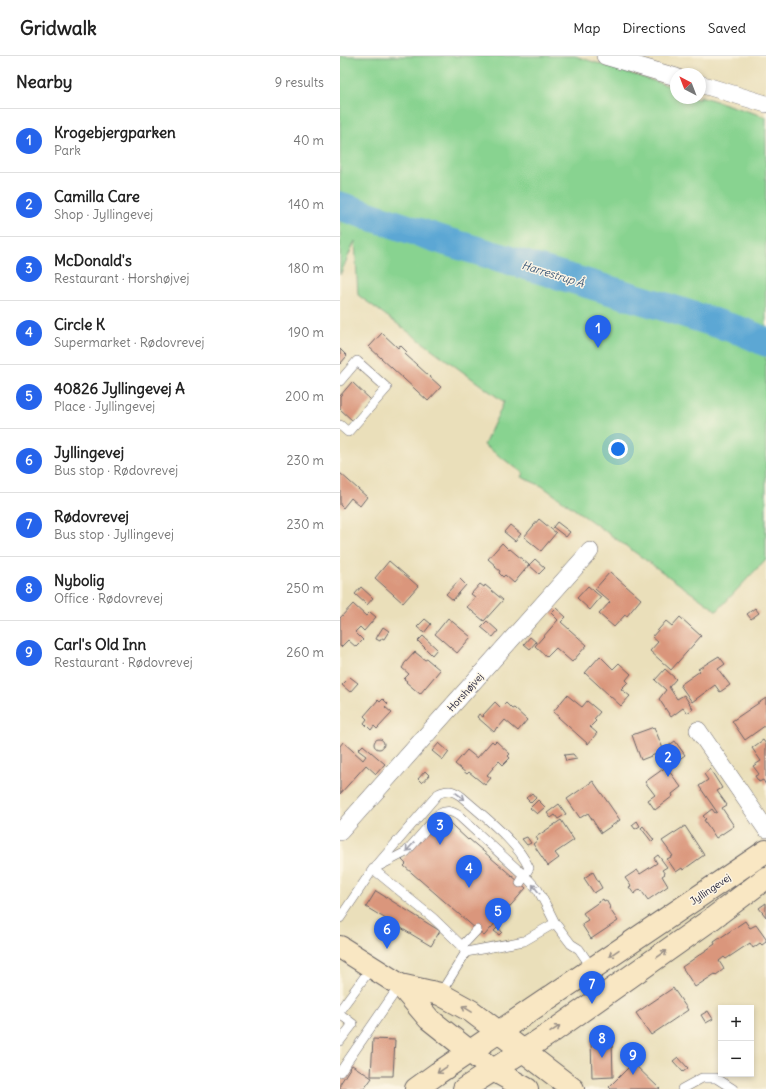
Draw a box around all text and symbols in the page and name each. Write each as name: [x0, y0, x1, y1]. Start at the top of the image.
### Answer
text: Gridwalk: [20, 16, 97, 40]
text: Map: [573, 19, 600, 37]
text: Directions: [622, 19, 686, 37]
text: Saved: [708, 19, 746, 37]
north arrow: [670, 68, 706, 104]
text: Nearby: [16, 71, 72, 93]
text: 9 results: [275, 74, 324, 91]
text: Krogebjergparken: [54, 123, 176, 142]
text: 1: [26, 132, 32, 149]
text: 40 m: [293, 132, 324, 149]
text: Park: [54, 142, 81, 159]
text: Camilla Care: [54, 187, 140, 206]
text: 2: [25, 196, 33, 213]
text: 140 m: [288, 196, 324, 213]
text: Shop · Jyllingevej: [54, 206, 153, 223]
text: McDonald's: [54, 251, 132, 270]
water label: Harrestrup Å: [520, 258, 587, 290]
text: 3: [25, 260, 33, 277]
text: 180 m: [288, 260, 324, 277]
text: Restaurant · Horshøjvej: [54, 270, 189, 287]
text: Circle K: [54, 315, 105, 334]
pin: 1: [585, 315, 611, 348]
text: 4: [25, 324, 33, 341]
text: 190 m: [288, 324, 324, 341]
text: Supermarket · Rødovrevej: [54, 334, 205, 351]
text: 40826 Jyllingevej A: [54, 379, 185, 398]
text: 5: [25, 388, 33, 405]
text: 200 m: [285, 388, 324, 405]
text: Place · Jyllingevej: [54, 398, 155, 415]
your location: [608, 439, 628, 459]
text: Jyllingevej: [54, 443, 124, 462]
text: 6: [25, 452, 33, 469]
text: 230 m: [286, 452, 324, 469]
text: Bus stop · Rødovrevej: [54, 462, 178, 479]
text: Rødovrevej: [54, 507, 129, 526]
text: 7: [26, 516, 32, 533]
text: 230 m: [286, 516, 324, 533]
text: Bus stop · Jyllingevej: [54, 526, 174, 543]
text: Nybolig: [54, 571, 105, 590]
text: 8: [25, 580, 33, 597]
text: 250 m: [286, 580, 324, 597]
text: Office · Rødovrevej: [54, 590, 163, 607]
text: Carl's Old Inn: [54, 635, 146, 654]
text: 9: [25, 644, 33, 661]
text: 260 m: [286, 644, 324, 661]
text: Restaurant · Rødovrevej: [54, 654, 193, 671]
street label: Horshøjvej: [445, 670, 486, 714]
pin: 2: [655, 744, 681, 777]
one-way arrow: [454, 792, 465, 800]
pin: 3: [427, 812, 453, 845]
one-way arrow: [405, 842, 415, 852]
pin: 4: [456, 855, 482, 888]
street label: Jyllingevej: [687, 871, 733, 908]
one-way arrow: [532, 883, 540, 894]
pin: 5: [485, 898, 511, 931]
pin: 6: [374, 916, 400, 949]
one-way arrow: [608, 950, 620, 958]
one-way arrow: [656, 950, 667, 958]
pin: 7: [579, 971, 605, 1004]
one-way arrow: [461, 1005, 473, 1013]
map controls: [718, 1005, 754, 1077]
button: +: [718, 1005, 754, 1041]
one-way arrow: [550, 1025, 561, 1033]
pin: 8: [589, 1025, 615, 1058]
button: −: [718, 1041, 754, 1077]
pin: 9: [620, 1042, 646, 1075]
one-way arrow: [437, 1066, 448, 1074]

